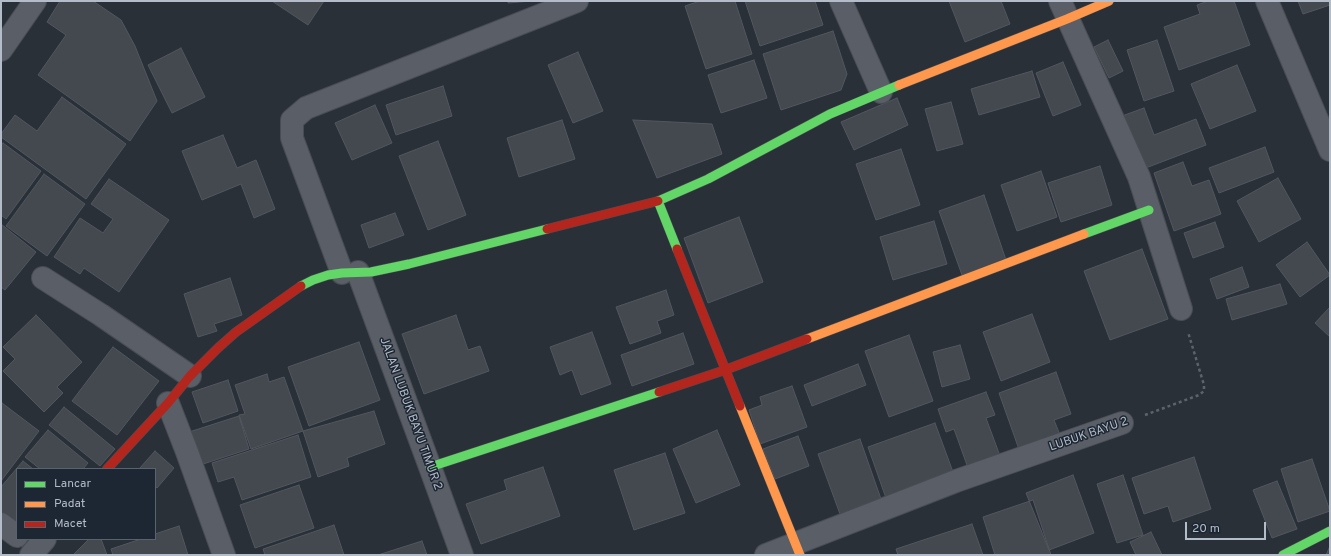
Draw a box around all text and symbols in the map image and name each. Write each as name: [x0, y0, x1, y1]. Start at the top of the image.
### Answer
street label: JALAN LUBUK BAYU TIMUR 2: [376, 336, 444, 492]
street label: LUBUK BAYU 2: [1048, 415, 1130, 455]
legend: [16, 468, 156, 540]
text: Lancar: [54, 476, 91, 492]
text: Padat: [54, 496, 85, 512]
scale bar: [1187, 514, 1268, 540]
text: Macet: [54, 516, 87, 532]
text: 20 m: [1192, 521, 1220, 537]

